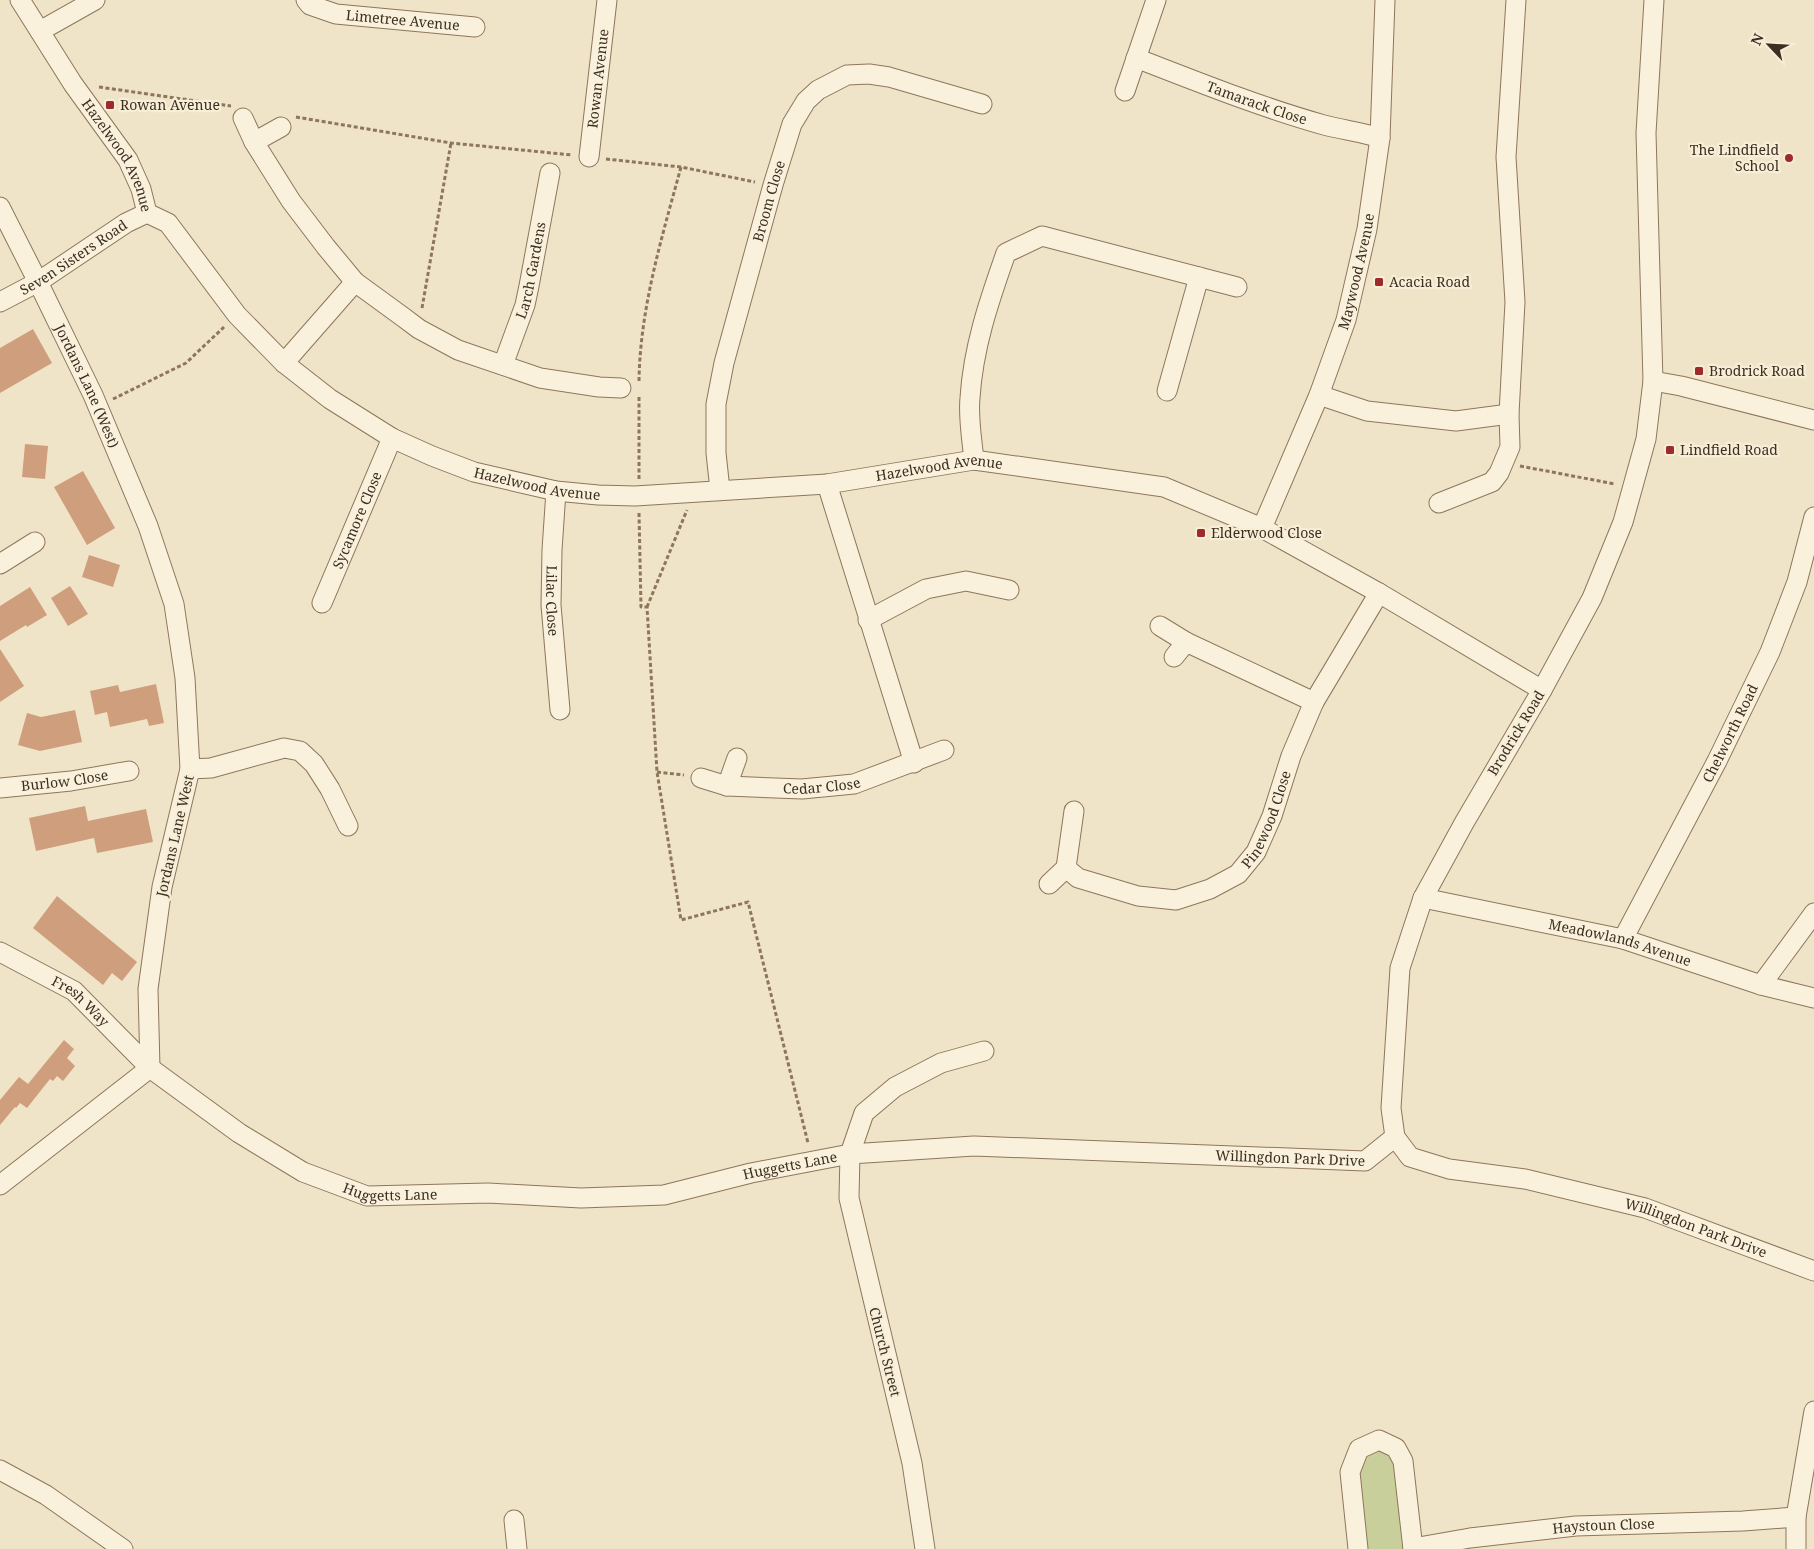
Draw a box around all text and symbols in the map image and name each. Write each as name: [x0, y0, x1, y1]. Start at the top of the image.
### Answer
street label: Limetree Avenue: [345, 5, 461, 35]
north arrow: [1744, 20, 1794, 70]
street label: Rowan Avenue: [582, 28, 613, 129]
text: N: [1746, 30, 1768, 48]
street label: Tamarack Close: [1204, 76, 1309, 129]
street label: Hazelwood Avenue: [78, 95, 156, 214]
place label: Rowan Avenue: [120, 95, 220, 114]
marker: Rowan Avenue: [104, 99, 116, 111]
place label: The Lindfield School: [1690, 140, 1780, 175]
marker: The Lindfield School: [1783, 152, 1795, 164]
street label: Broom Close: [748, 158, 789, 244]
street label: Maywood Avenue: [1333, 212, 1378, 332]
street label: Seven Sisters Road: [16, 215, 131, 299]
street label: Larch Gardens: [511, 220, 550, 321]
place label: Acacia Road: [1389, 272, 1470, 291]
marker: Acacia Road: [1373, 276, 1385, 288]
street label: Jordans Lane (West): [50, 320, 124, 451]
place label: Brodrick Road: [1709, 361, 1805, 380]
marker: Brodrick Road: [1693, 365, 1705, 377]
place label: Lindfield Road: [1680, 440, 1778, 459]
marker: Lindfield Road: [1664, 444, 1676, 456]
street label: Hazelwood Avenue: [874, 450, 1004, 485]
street label: Hazelwood Avenue: [472, 462, 601, 504]
street label: Sycamore Close: [328, 468, 386, 572]
place label: Elderwood Close: [1211, 523, 1322, 542]
marker: Elderwood Close: [1195, 527, 1207, 539]
street label: Lilac Close: [542, 565, 564, 637]
street label: Chelworth Road: [1697, 680, 1762, 786]
street label: Brodrick Road: [1483, 686, 1549, 779]
street label: Burlow Close: [20, 765, 109, 795]
street label: Pinewood Close: [1237, 768, 1295, 872]
street label: Cedar Close: [783, 772, 863, 798]
street label: Jordans Lane West: [151, 773, 198, 900]
street label: Meadowlands Avenue: [1547, 914, 1694, 970]
street label: Fresh Way: [49, 971, 114, 1031]
street label: Willingdon Park Drive: [1215, 1145, 1366, 1170]
street label: Huggetts Lane: [741, 1147, 839, 1184]
street label: Huggetts Lane: [340, 1178, 438, 1205]
street label: Willingdon Park Drive: [1623, 1193, 1770, 1262]
street label: Church Street: [865, 1305, 906, 1399]
street label: Haystoun Close: [1551, 1514, 1655, 1538]

